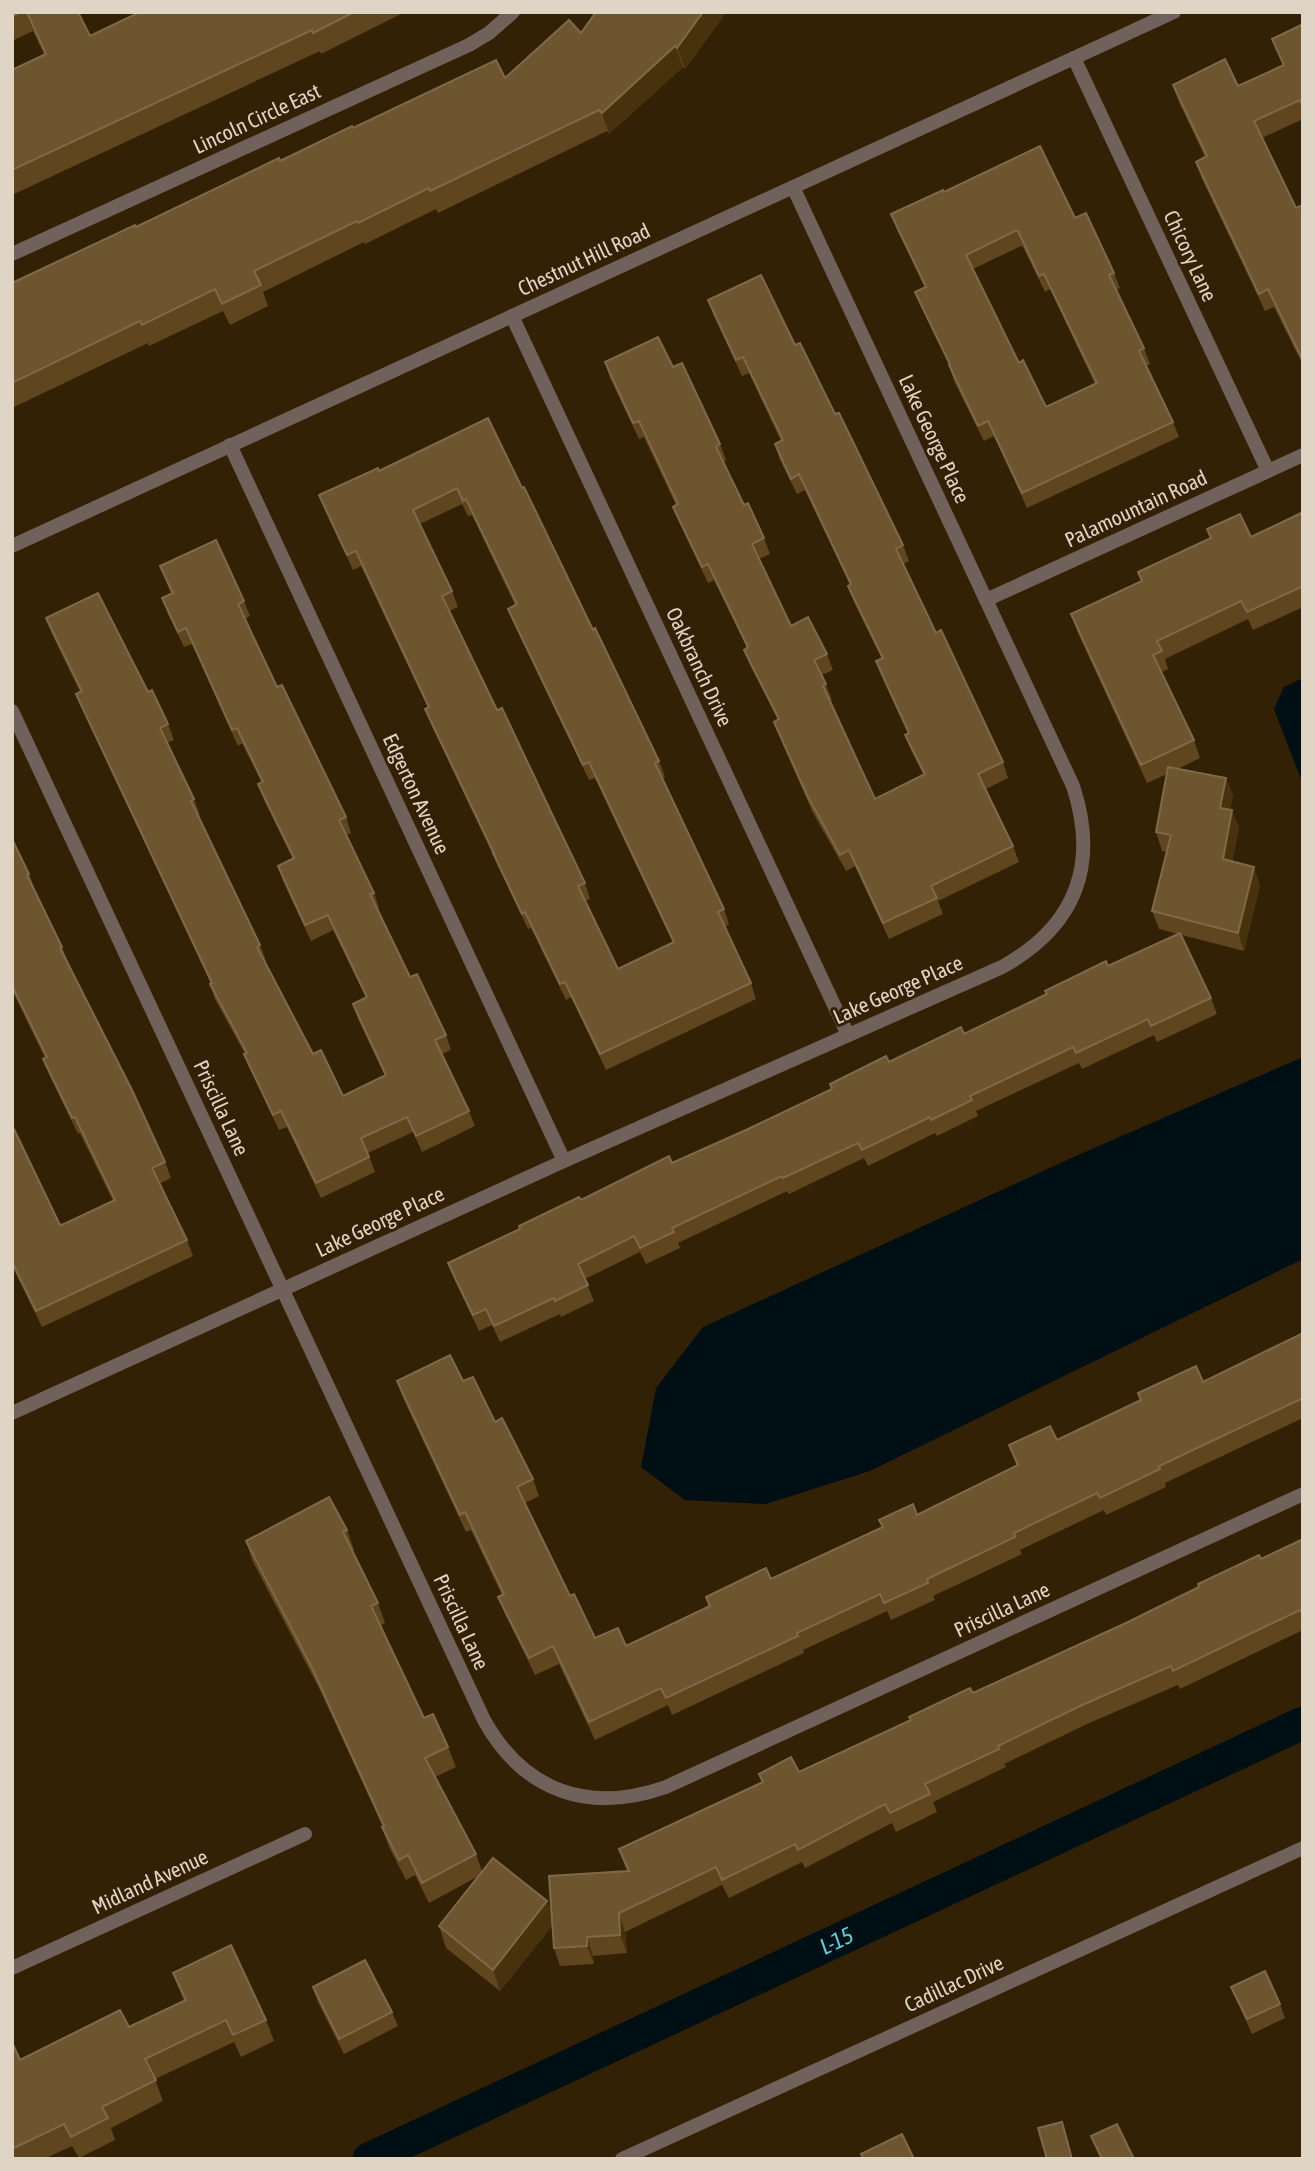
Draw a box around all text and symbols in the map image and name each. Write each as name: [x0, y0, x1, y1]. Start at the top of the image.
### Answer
street label: Lincoln Circle East: [189, 78, 324, 158]
street label: Chicory Lane: [1159, 206, 1222, 305]
street label: Chestnut Hill Road: [514, 218, 653, 300]
street label: Lake George Place: [895, 370, 975, 507]
street label: Palamountain Road: [1061, 465, 1210, 552]
street label: Oakbranch Drive: [662, 603, 738, 730]
street label: Edgerton Avenue: [379, 730, 455, 858]
street label: Lake George Place: [829, 950, 966, 1028]
street label: Priscilla Lane: [189, 1056, 254, 1159]
street label: Lake George Place: [311, 1181, 448, 1261]
street label: Priscilla Lane: [429, 1570, 494, 1673]
street label: Priscilla Lane: [950, 1577, 1053, 1642]
street label: Midland Avenue: [88, 1844, 211, 1918]
water label: L-15: [816, 1922, 857, 1960]
street label: Cadillac Drive: [900, 1950, 1007, 2016]

